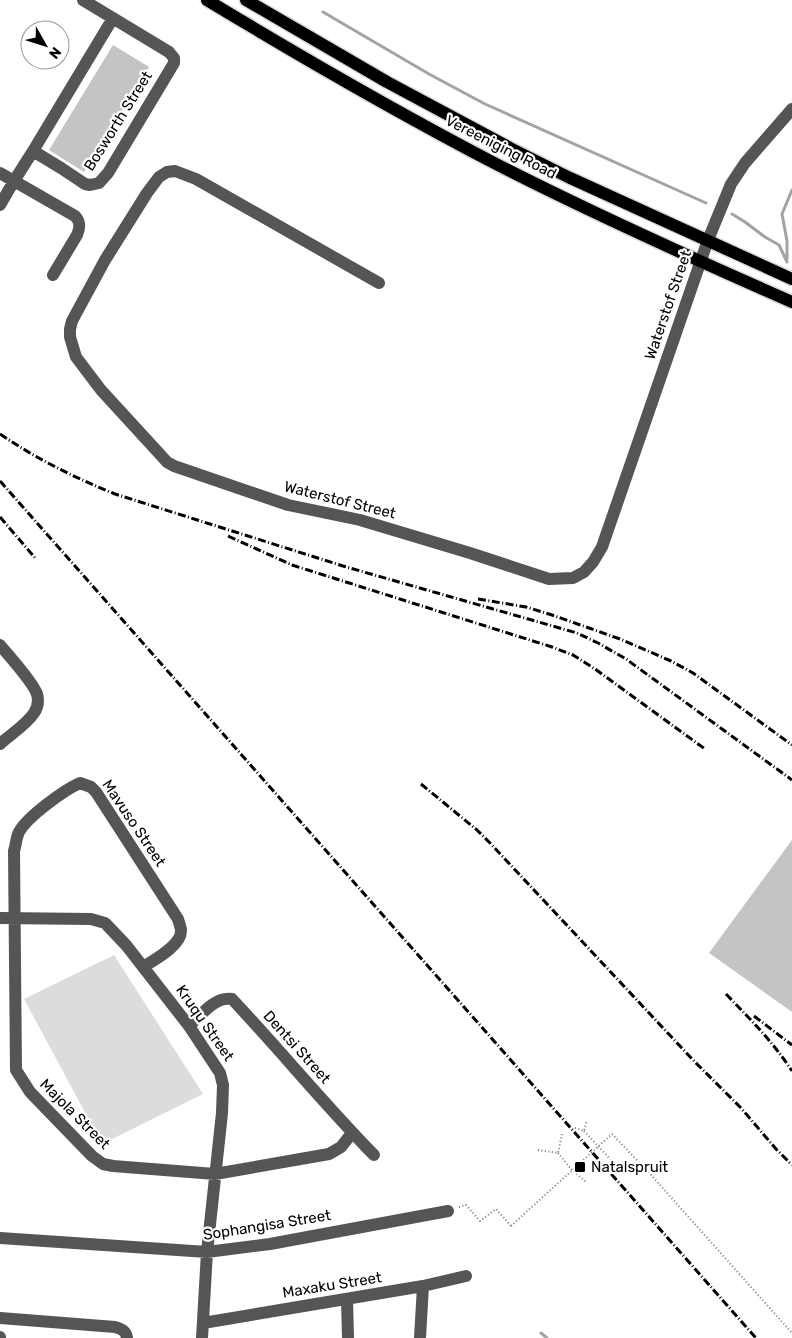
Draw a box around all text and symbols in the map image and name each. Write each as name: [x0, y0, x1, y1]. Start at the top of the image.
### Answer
north arrow: [20, 20, 70, 70]
text: N: [45, 44, 64, 62]
street label: Bosworth Street: [80, 68, 156, 174]
street label: Vereeniging Road: [442, 111, 560, 183]
street label: Waterstof Street: [641, 248, 695, 362]
street label: Waterstof Street: [282, 477, 398, 523]
street label: Mavuso Street: [98, 776, 170, 870]
street label: Kruqu Street: [172, 981, 238, 1065]
street label: Dentsi Street: [260, 1007, 335, 1087]
street label: Majola Street: [36, 1075, 114, 1153]
place label: Natalspruit: [591, 1158, 668, 1176]
marker: Natalspruit: [573, 1160, 587, 1174]
street label: Sophangisa Street: [202, 1206, 332, 1244]
street label: Maxaku Street: [281, 1268, 383, 1302]

